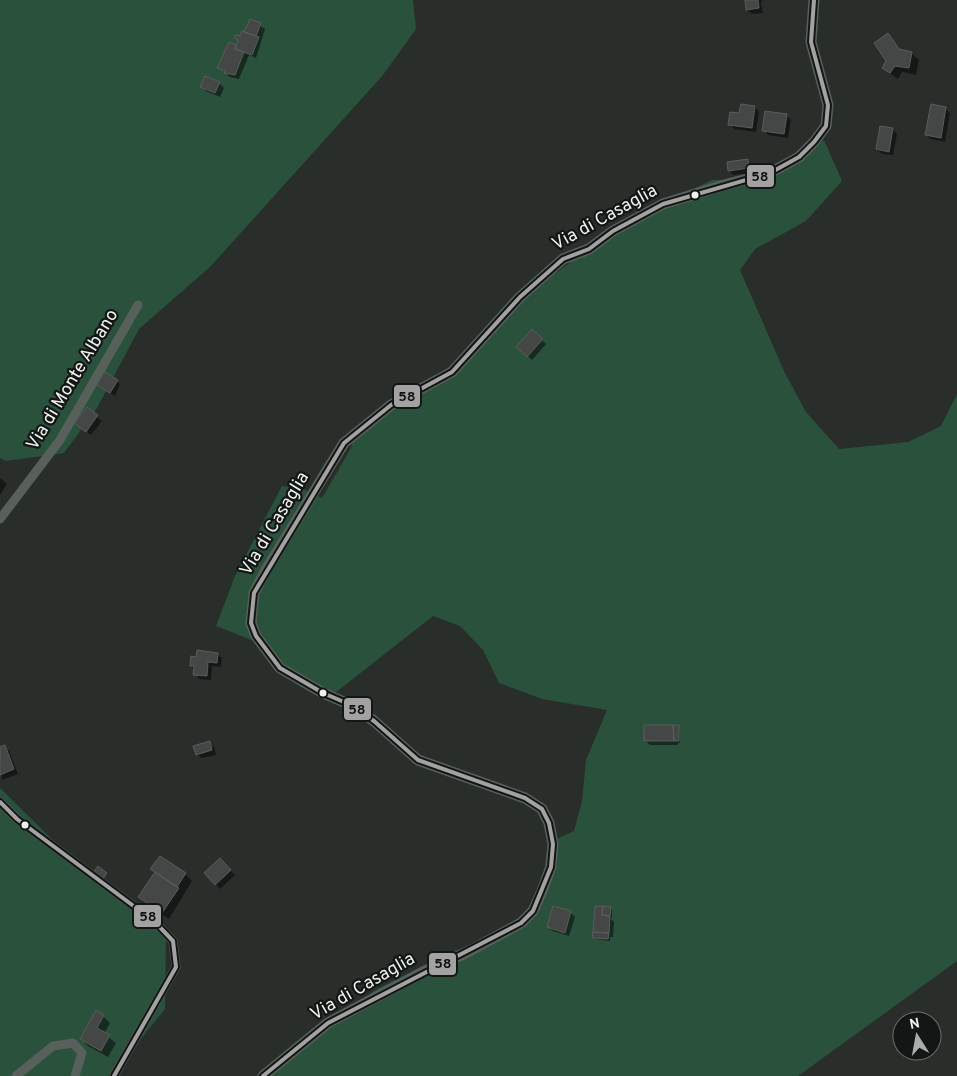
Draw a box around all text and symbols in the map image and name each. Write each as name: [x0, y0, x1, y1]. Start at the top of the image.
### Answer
line badge: 58: [746, 164, 775, 188]
text: 58: [751, 169, 769, 186]
street label: Via di Casaglia: [548, 180, 662, 256]
unlabelled marker: [690, 190, 700, 200]
street label: Via di Monte Albano: [22, 305, 124, 455]
line badge: 58: [393, 384, 421, 408]
text: 58: [398, 389, 416, 406]
street label: Via di Casaglia: [235, 468, 315, 580]
unlabelled marker: [318, 688, 328, 698]
line badge: 58: [343, 697, 372, 721]
text: 58: [348, 702, 366, 719]
unlabelled marker: [20, 820, 30, 830]
line badge: 58: [133, 904, 162, 928]
text: 58: [139, 909, 157, 926]
street label: Via di Casaglia: [307, 948, 419, 1026]
line badge: 58: [428, 952, 457, 976]
text: 58: [434, 956, 452, 973]
north arrow: [892, 1011, 942, 1061]
text: N: [908, 1015, 921, 1034]

